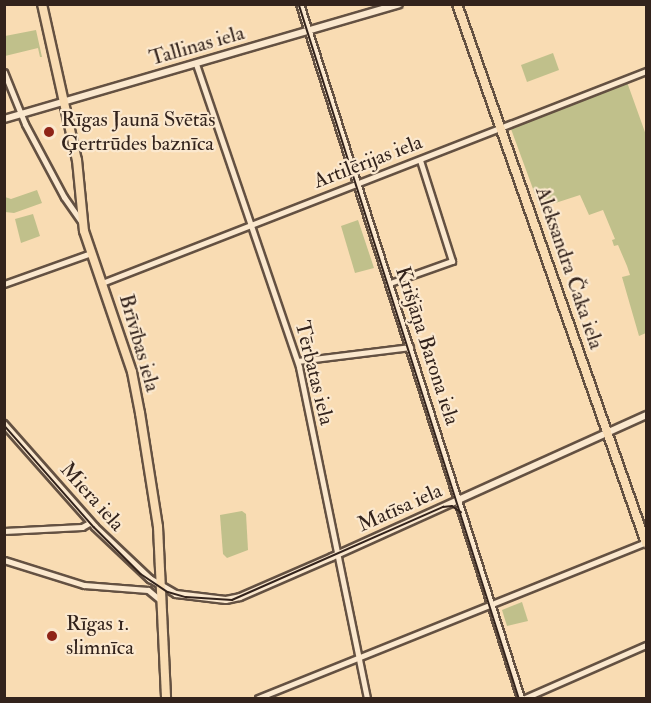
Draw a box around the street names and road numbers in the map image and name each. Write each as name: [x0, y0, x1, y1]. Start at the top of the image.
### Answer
street label: Tallinas iela: [147, 20, 247, 72]
street label: Artilērijas iela: [310, 130, 426, 194]
street label: Aleksandra Čaka iela: [529, 183, 609, 353]
street label: Krišjāņa Barona iela: [390, 264, 464, 428]
street label: Brīvības iela: [113, 291, 165, 395]
street label: Tērbatas iela: [289, 318, 339, 428]
street label: Miera iela: [55, 457, 129, 537]
street label: Matīsa iela: [354, 478, 446, 538]

